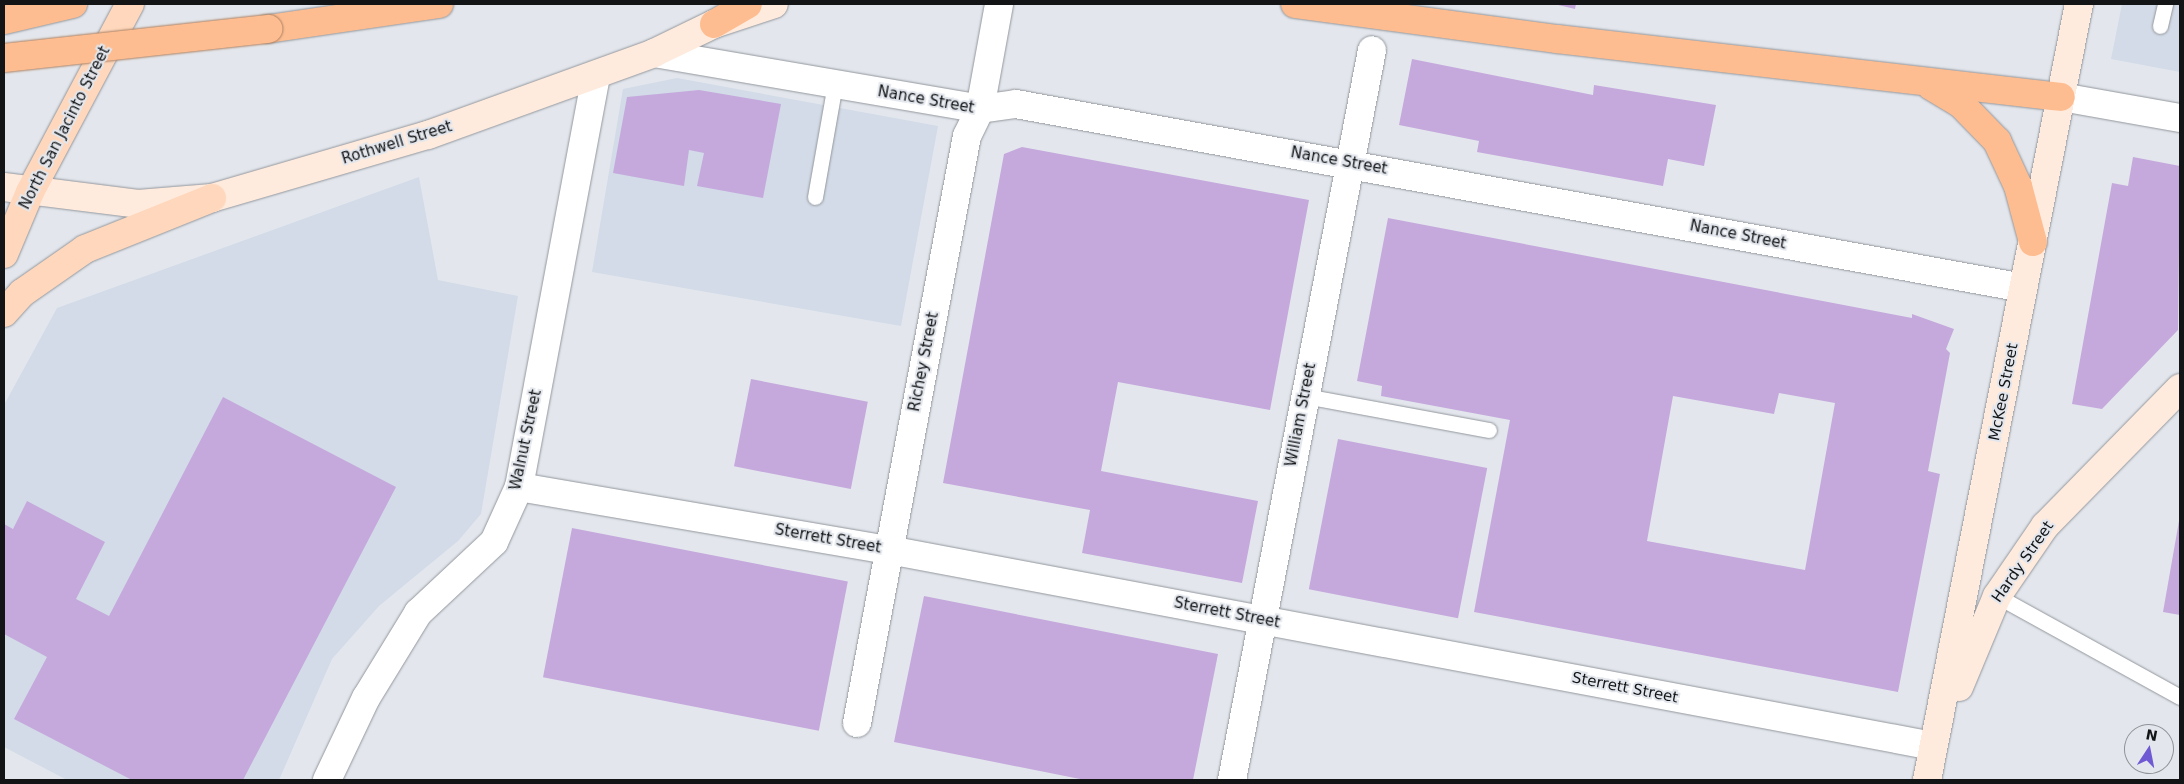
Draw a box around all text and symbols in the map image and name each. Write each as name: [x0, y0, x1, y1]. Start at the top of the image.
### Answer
street label: North San Jacinto Street: [16, 43, 114, 213]
street label: Nance Street: [876, 83, 976, 117]
street label: Rothwell Street: [340, 118, 454, 168]
street label: Nance Street: [1289, 144, 1389, 178]
street label: Nance Street: [1688, 217, 1788, 253]
street label: Richey Street: [906, 311, 942, 413]
street label: McKee Street: [1986, 342, 2022, 442]
street label: William Street: [1282, 362, 1320, 468]
street label: Walnut Street: [507, 388, 545, 492]
street label: Hardy Street: [1988, 518, 2058, 606]
street label: Sterrett Street: [773, 521, 883, 557]
street label: Sterrett Street: [1172, 594, 1282, 632]
street label: Sterrett Street: [1570, 669, 1680, 707]
north arrow: [2124, 724, 2174, 774]
text: N: [2144, 726, 2159, 744]

